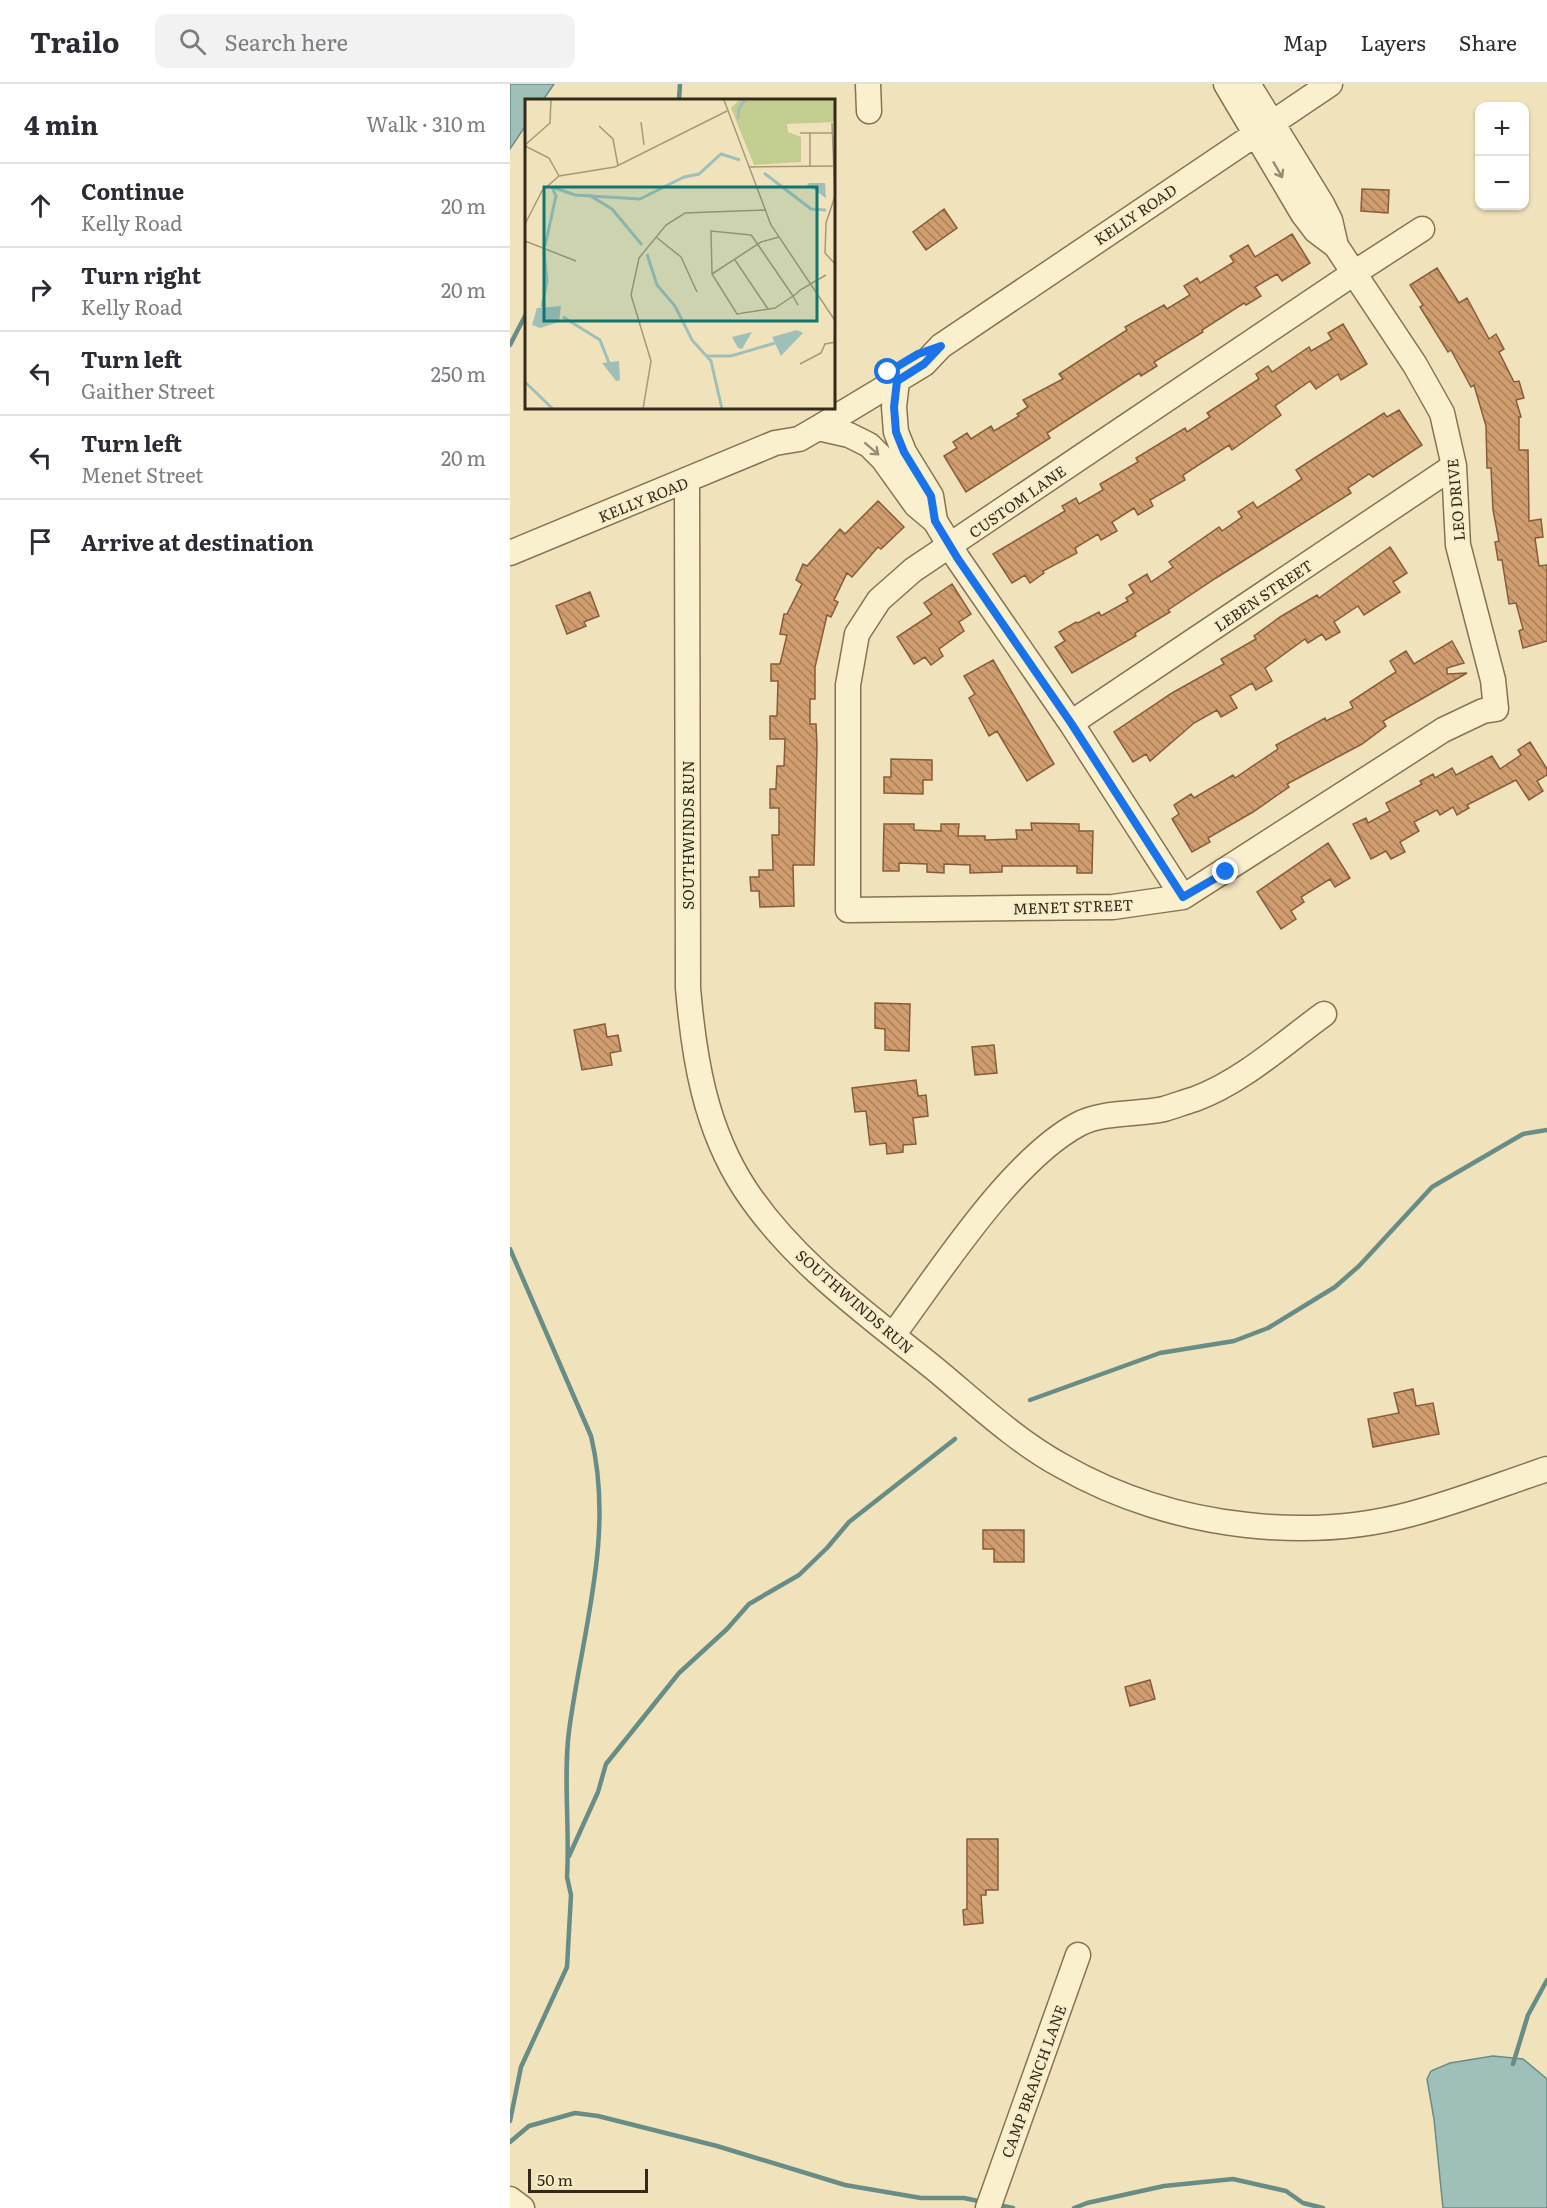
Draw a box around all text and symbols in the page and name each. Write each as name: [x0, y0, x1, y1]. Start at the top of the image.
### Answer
search box: [155, 14, 575, 68]
text: Trailo: [30, 20, 119, 62]
icon: search: [176, 25, 209, 58]
text: Search here: [224, 25, 348, 58]
text: Map: [1283, 26, 1328, 57]
text: Layers: [1361, 26, 1426, 57]
text: Share: [1459, 26, 1517, 57]
inset map: [525, 99, 836, 410]
map controls: [1475, 102, 1529, 210]
button: +: [1475, 102, 1529, 156]
text: 4 min: [24, 104, 98, 143]
text: Walk · 310 m: [366, 108, 486, 138]
button: −: [1475, 156, 1529, 210]
one-way arrow: [1272, 161, 1284, 178]
text: Continue: [81, 174, 184, 207]
street label: KELLY ROAD: [1089, 178, 1181, 250]
icon: ahead: [24, 189, 57, 222]
text: 20 m: [441, 190, 486, 220]
text: Kelly Road: [81, 207, 183, 237]
text: Turn right: [81, 258, 201, 291]
icon: right: [24, 273, 57, 306]
text: 20 m: [441, 274, 486, 304]
text: Kelly Road: [81, 291, 183, 321]
text: Turn left: [81, 342, 182, 375]
icon: left: [24, 357, 57, 390]
text: 250 m: [431, 358, 486, 388]
route start: [874, 358, 900, 384]
text: Gaither Street: [81, 375, 215, 405]
text: Turn left: [81, 426, 182, 459]
icon: left: [24, 441, 57, 474]
text: 20 m: [441, 442, 486, 472]
one-way arrow: [864, 442, 880, 455]
street label: LEO DRIVE: [1440, 458, 1470, 542]
text: Menet Street: [81, 459, 203, 489]
street label: CUSTOM LANE: [964, 459, 1070, 543]
street label: KELLY ROAD: [594, 470, 692, 528]
icon: arrive: [24, 525, 57, 558]
text: Arrive at destination: [81, 525, 314, 558]
street label: LEBEN STREET: [1209, 553, 1317, 637]
street label: SOUTHWINDS RUN: [676, 760, 699, 910]
route end: [1212, 858, 1238, 884]
street label: MENET STREET: [1012, 892, 1134, 920]
street label: SOUTHWINDS RUN: [791, 1243, 919, 1359]
street label: CAMP BRANCH LANE: [995, 2001, 1071, 2161]
scale bar: [528, 2166, 648, 2194]
text: 50 m: [537, 2167, 573, 2191]

